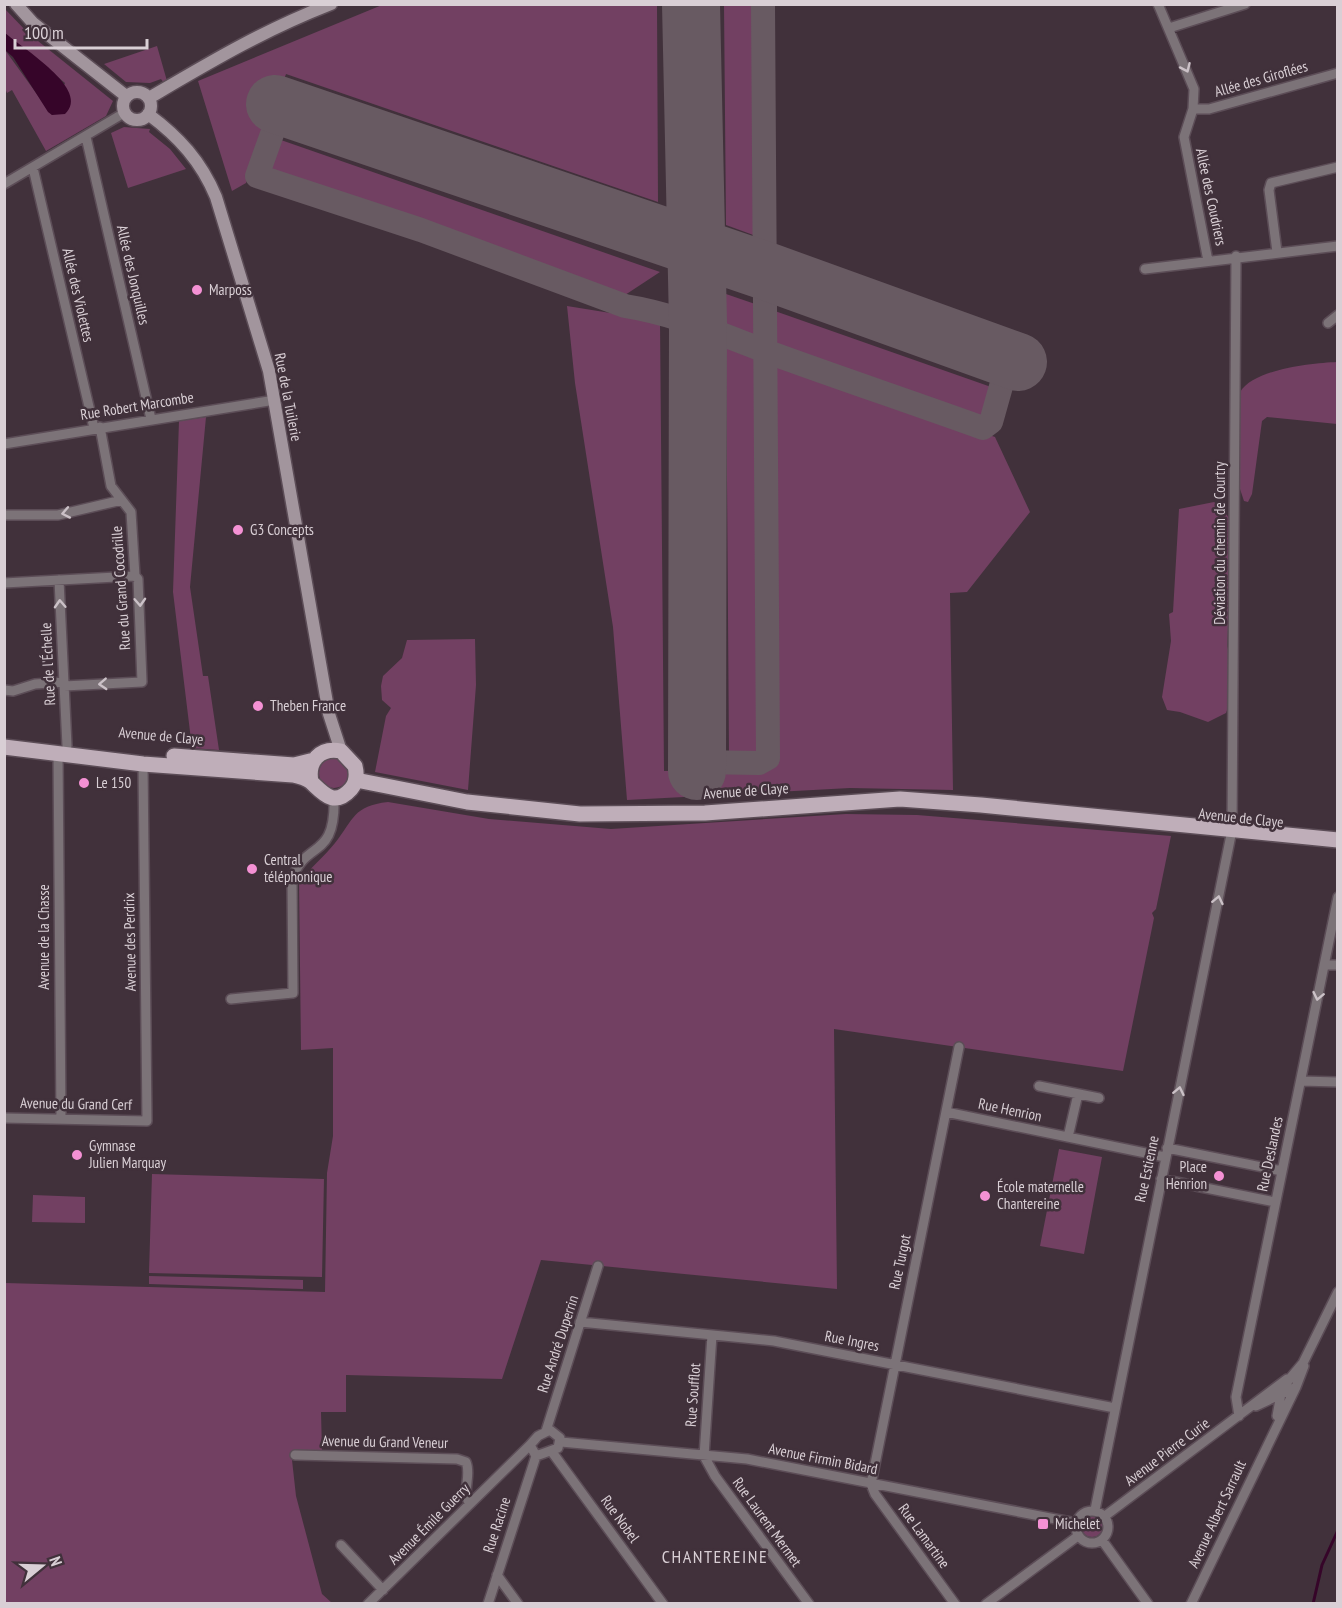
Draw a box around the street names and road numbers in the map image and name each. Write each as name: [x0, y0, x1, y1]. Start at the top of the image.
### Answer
street label: Allée des Giroflées: [1212, 56, 1310, 101]
street label: Allée des Coudriers: [1192, 146, 1231, 247]
street label: Allée des Jonquilles: [113, 223, 154, 327]
street label: Allée des Violettes: [58, 246, 99, 344]
street label: Rue de la Tuilerie: [271, 351, 306, 443]
street label: Rue Robert Marcombe: [79, 387, 195, 424]
street label: Déviation du chemin de Courtry: [1210, 461, 1229, 625]
street label: Rue du Grand Cocodrille: [107, 525, 134, 651]
street label: Rue de l'Échelle: [36, 622, 59, 706]
street label: Avenue de Claye: [118, 722, 204, 749]
street label: Avenue de Claye: [703, 778, 789, 803]
street label: Avenue de Claye: [1198, 804, 1284, 831]
street label: Avenue de la Chasse: [34, 884, 53, 990]
street label: Avenue des Perdrix: [119, 892, 140, 992]
street label: Avenue du Grand Cerf: [20, 1093, 133, 1114]
street label: Rue Henrion: [977, 1094, 1044, 1125]
street label: Rue Deslandes: [1252, 1115, 1287, 1193]
street label: Rue Estienne: [1130, 1134, 1163, 1204]
street label: Rue Turgot: [884, 1233, 915, 1291]
street label: Rue André Duperrin: [533, 1293, 582, 1395]
street label: Rue Ingres: [823, 1326, 881, 1355]
street label: Rue Soufflot: [681, 1362, 704, 1428]
street label: Avenue Pierre Curie: [1120, 1413, 1213, 1490]
street label: Avenue du Grand Veneur: [322, 1431, 449, 1452]
street label: Avenue Firmin Bidard: [767, 1439, 879, 1478]
street label: Avenue Albert Sarrault: [1183, 1457, 1250, 1571]
street label: Rue Laurent Mermet: [729, 1473, 806, 1570]
street label: Avenue Émile Guerry: [384, 1479, 474, 1568]
street label: Rue Nobel: [597, 1491, 644, 1546]
street label: Rue Racine: [479, 1494, 514, 1555]
street label: Rue Lamartine: [895, 1500, 954, 1572]

